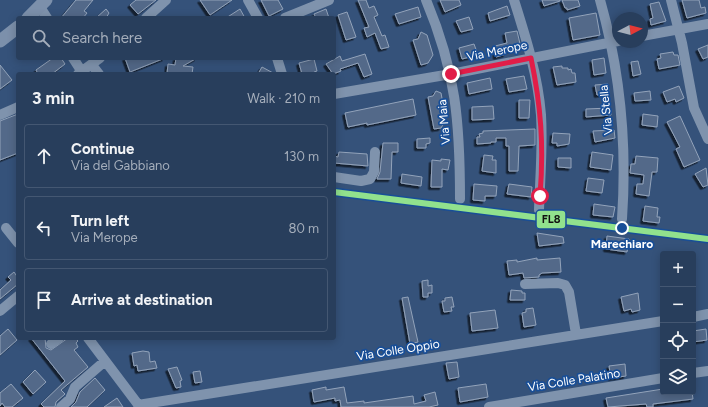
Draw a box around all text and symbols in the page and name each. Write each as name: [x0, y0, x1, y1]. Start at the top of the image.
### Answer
north arrow: [612, 12, 648, 48]
search box: [16, 16, 336, 60]
icon: search: [30, 27, 52, 49]
text: Search here: [62, 29, 142, 47]
street label: Via Merope: [465, 38, 529, 64]
route end: [442, 65, 460, 83]
street label: Via Stella: [596, 84, 616, 136]
text: 3 min: [32, 88, 74, 108]
text: Walk · 210 m: [247, 91, 320, 106]
street label: Via Maia: [435, 99, 453, 145]
text: Continue: [71, 140, 134, 158]
icon: ahead: [33, 145, 55, 167]
text: 130 m: [284, 149, 319, 164]
text: Via del Gabbiano: [71, 158, 170, 173]
route start: [531, 187, 549, 205]
line badge: FL8: [536, 210, 566, 229]
text: Turn left: [71, 212, 129, 230]
text: FL8: [542, 213, 561, 226]
icon: left: [33, 217, 55, 239]
text: 80 m: [288, 221, 319, 236]
marker: Marechiaro: [615, 221, 629, 235]
text: Via Merope: [71, 230, 138, 245]
place label: Marechiaro: [591, 237, 653, 251]
map controls: [660, 251, 696, 395]
button: +: [660, 251, 696, 287]
button: −: [660, 287, 696, 323]
icon: arrive: [33, 289, 55, 311]
text: Arrive at destination: [71, 291, 212, 309]
button: locate: [660, 323, 696, 359]
street label: Via Colle Oppio: [355, 337, 441, 363]
button: layers: [660, 359, 696, 395]
street label: Via Colle Palatino: [527, 366, 621, 394]

